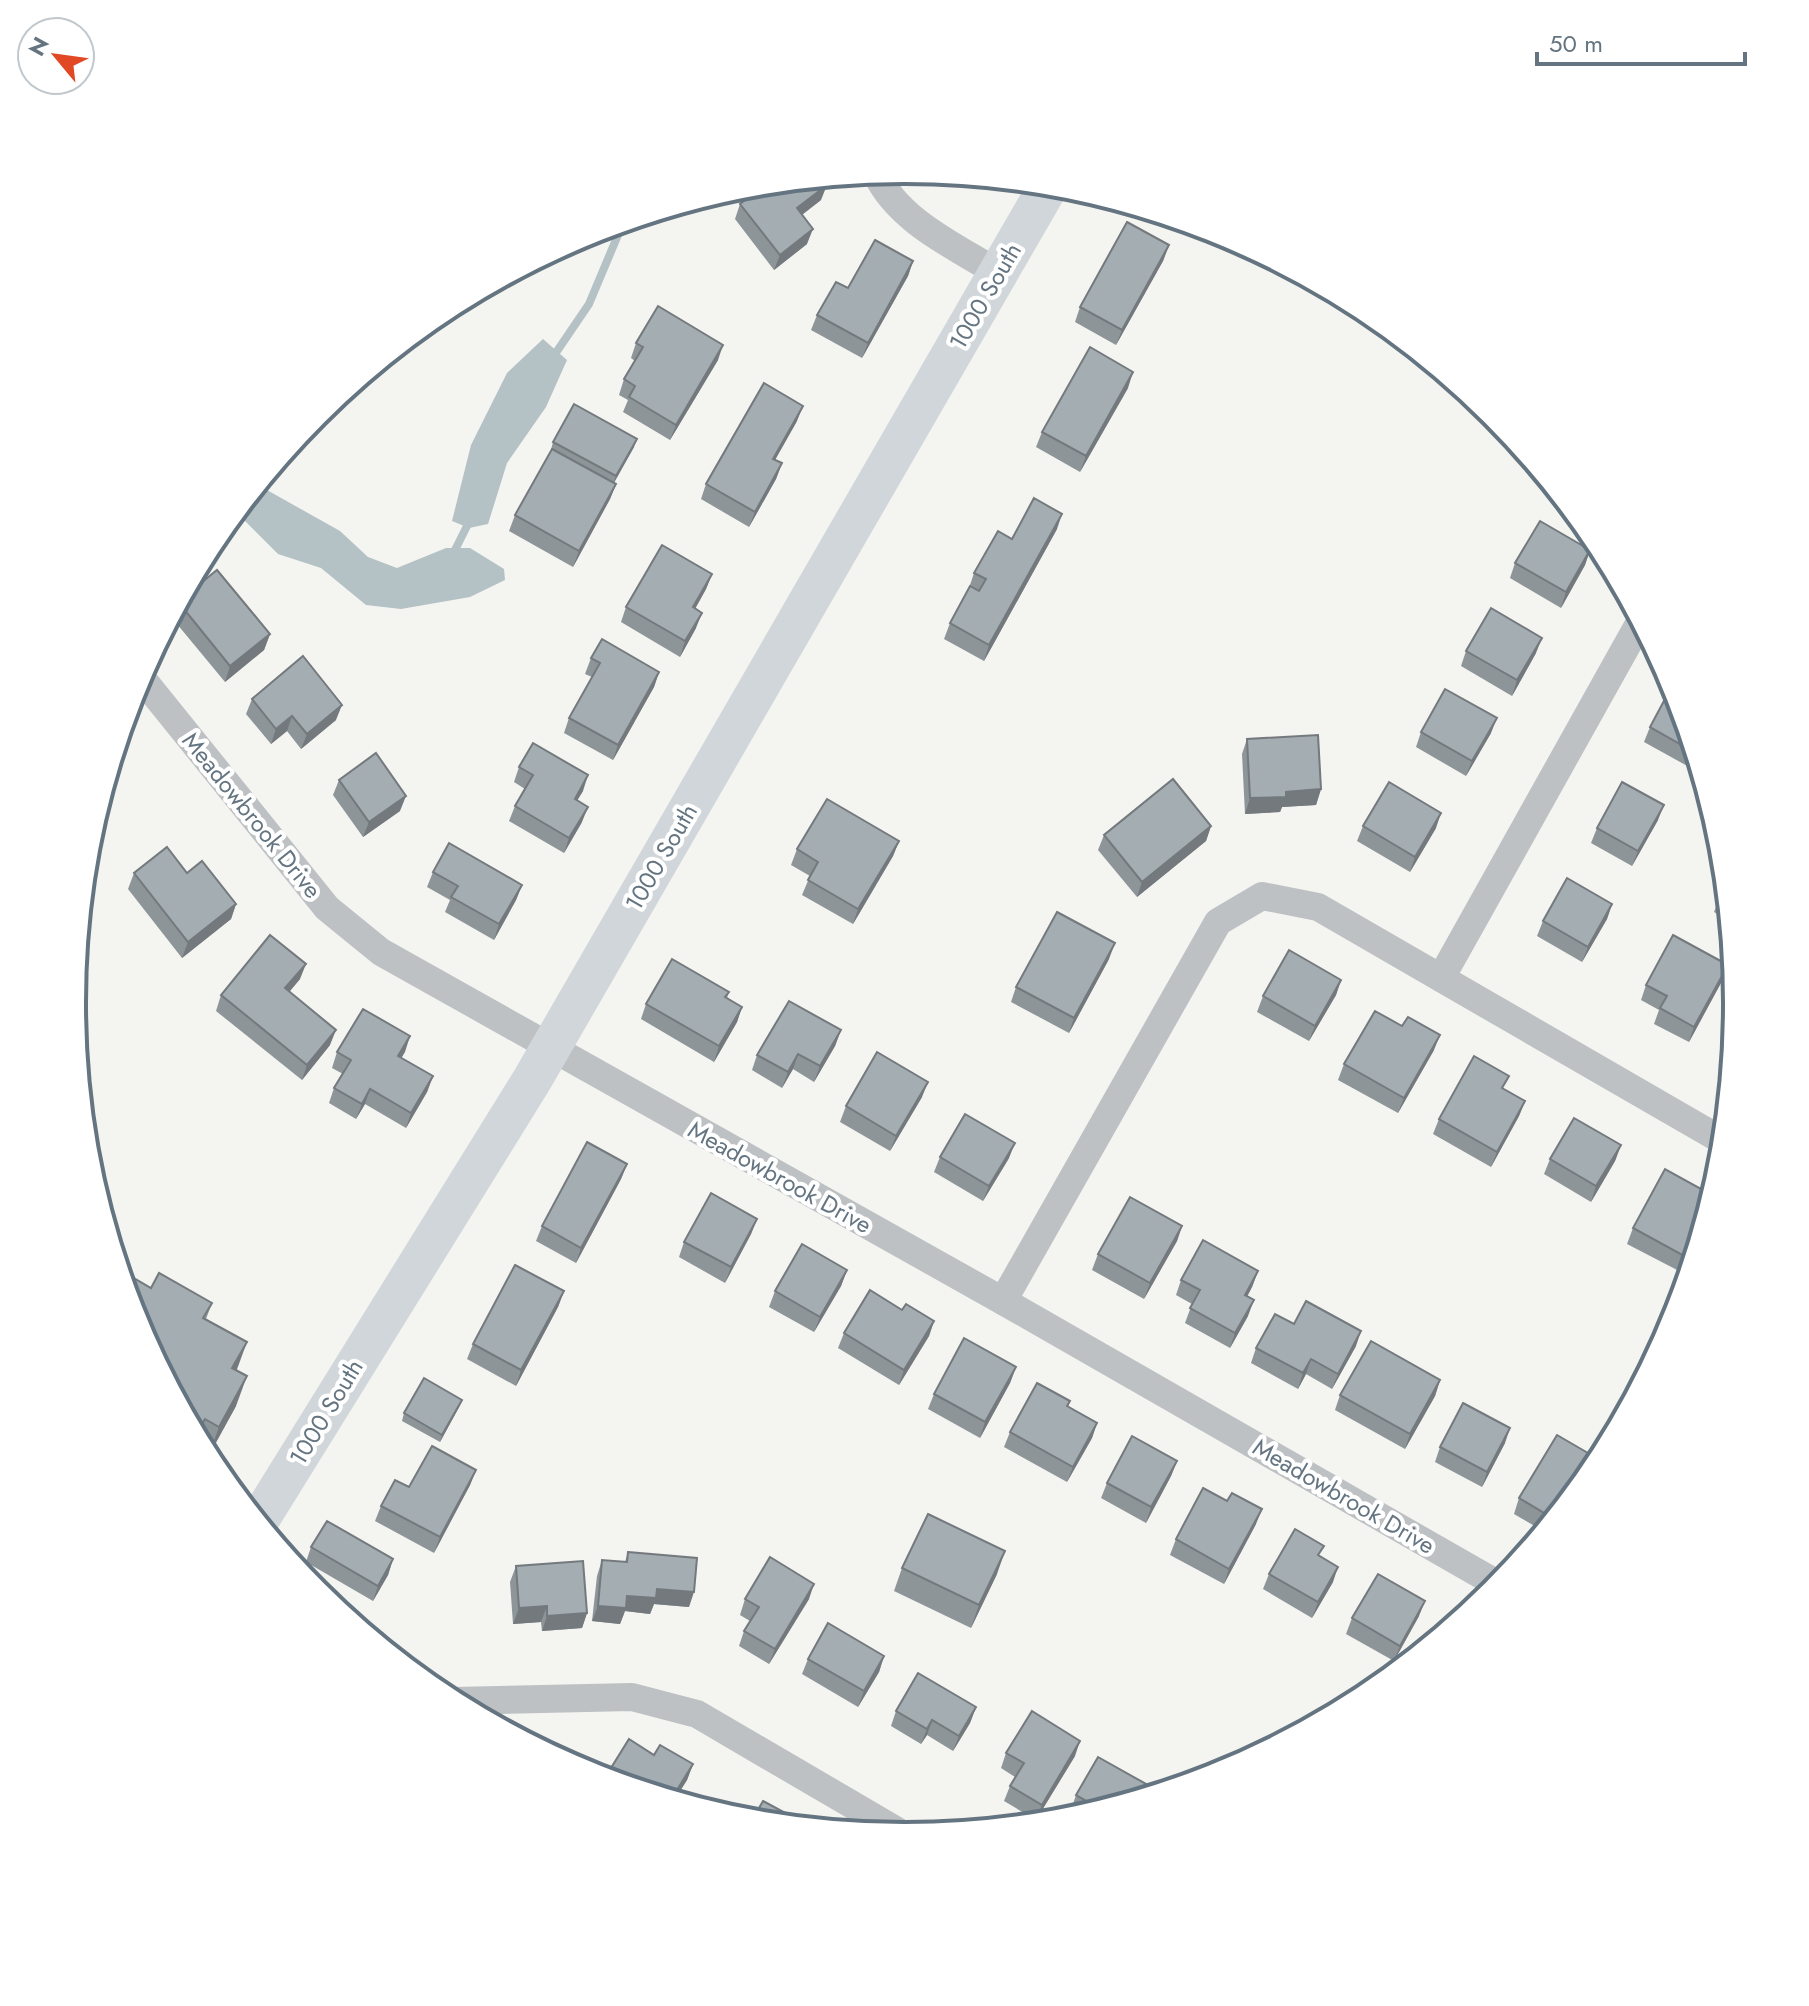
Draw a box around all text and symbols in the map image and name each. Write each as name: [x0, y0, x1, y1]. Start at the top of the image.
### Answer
north arrow: [16, 16, 96, 96]
scale bar: [1537, 16, 1745, 66]
text: 50 m: [1549, 26, 1603, 61]
text: N: [20, 31, 57, 62]
street label: 1000 South: [940, 236, 1030, 356]
street label: Meadowbrook Drive: [174, 724, 330, 906]
street label: 1000 South: [616, 797, 706, 917]
street label: Meadowbrook Drive: [682, 1112, 878, 1242]
street label: 1000 South: [281, 1352, 371, 1472]
street label: Meadowbrook Drive: [1246, 1430, 1442, 1562]

